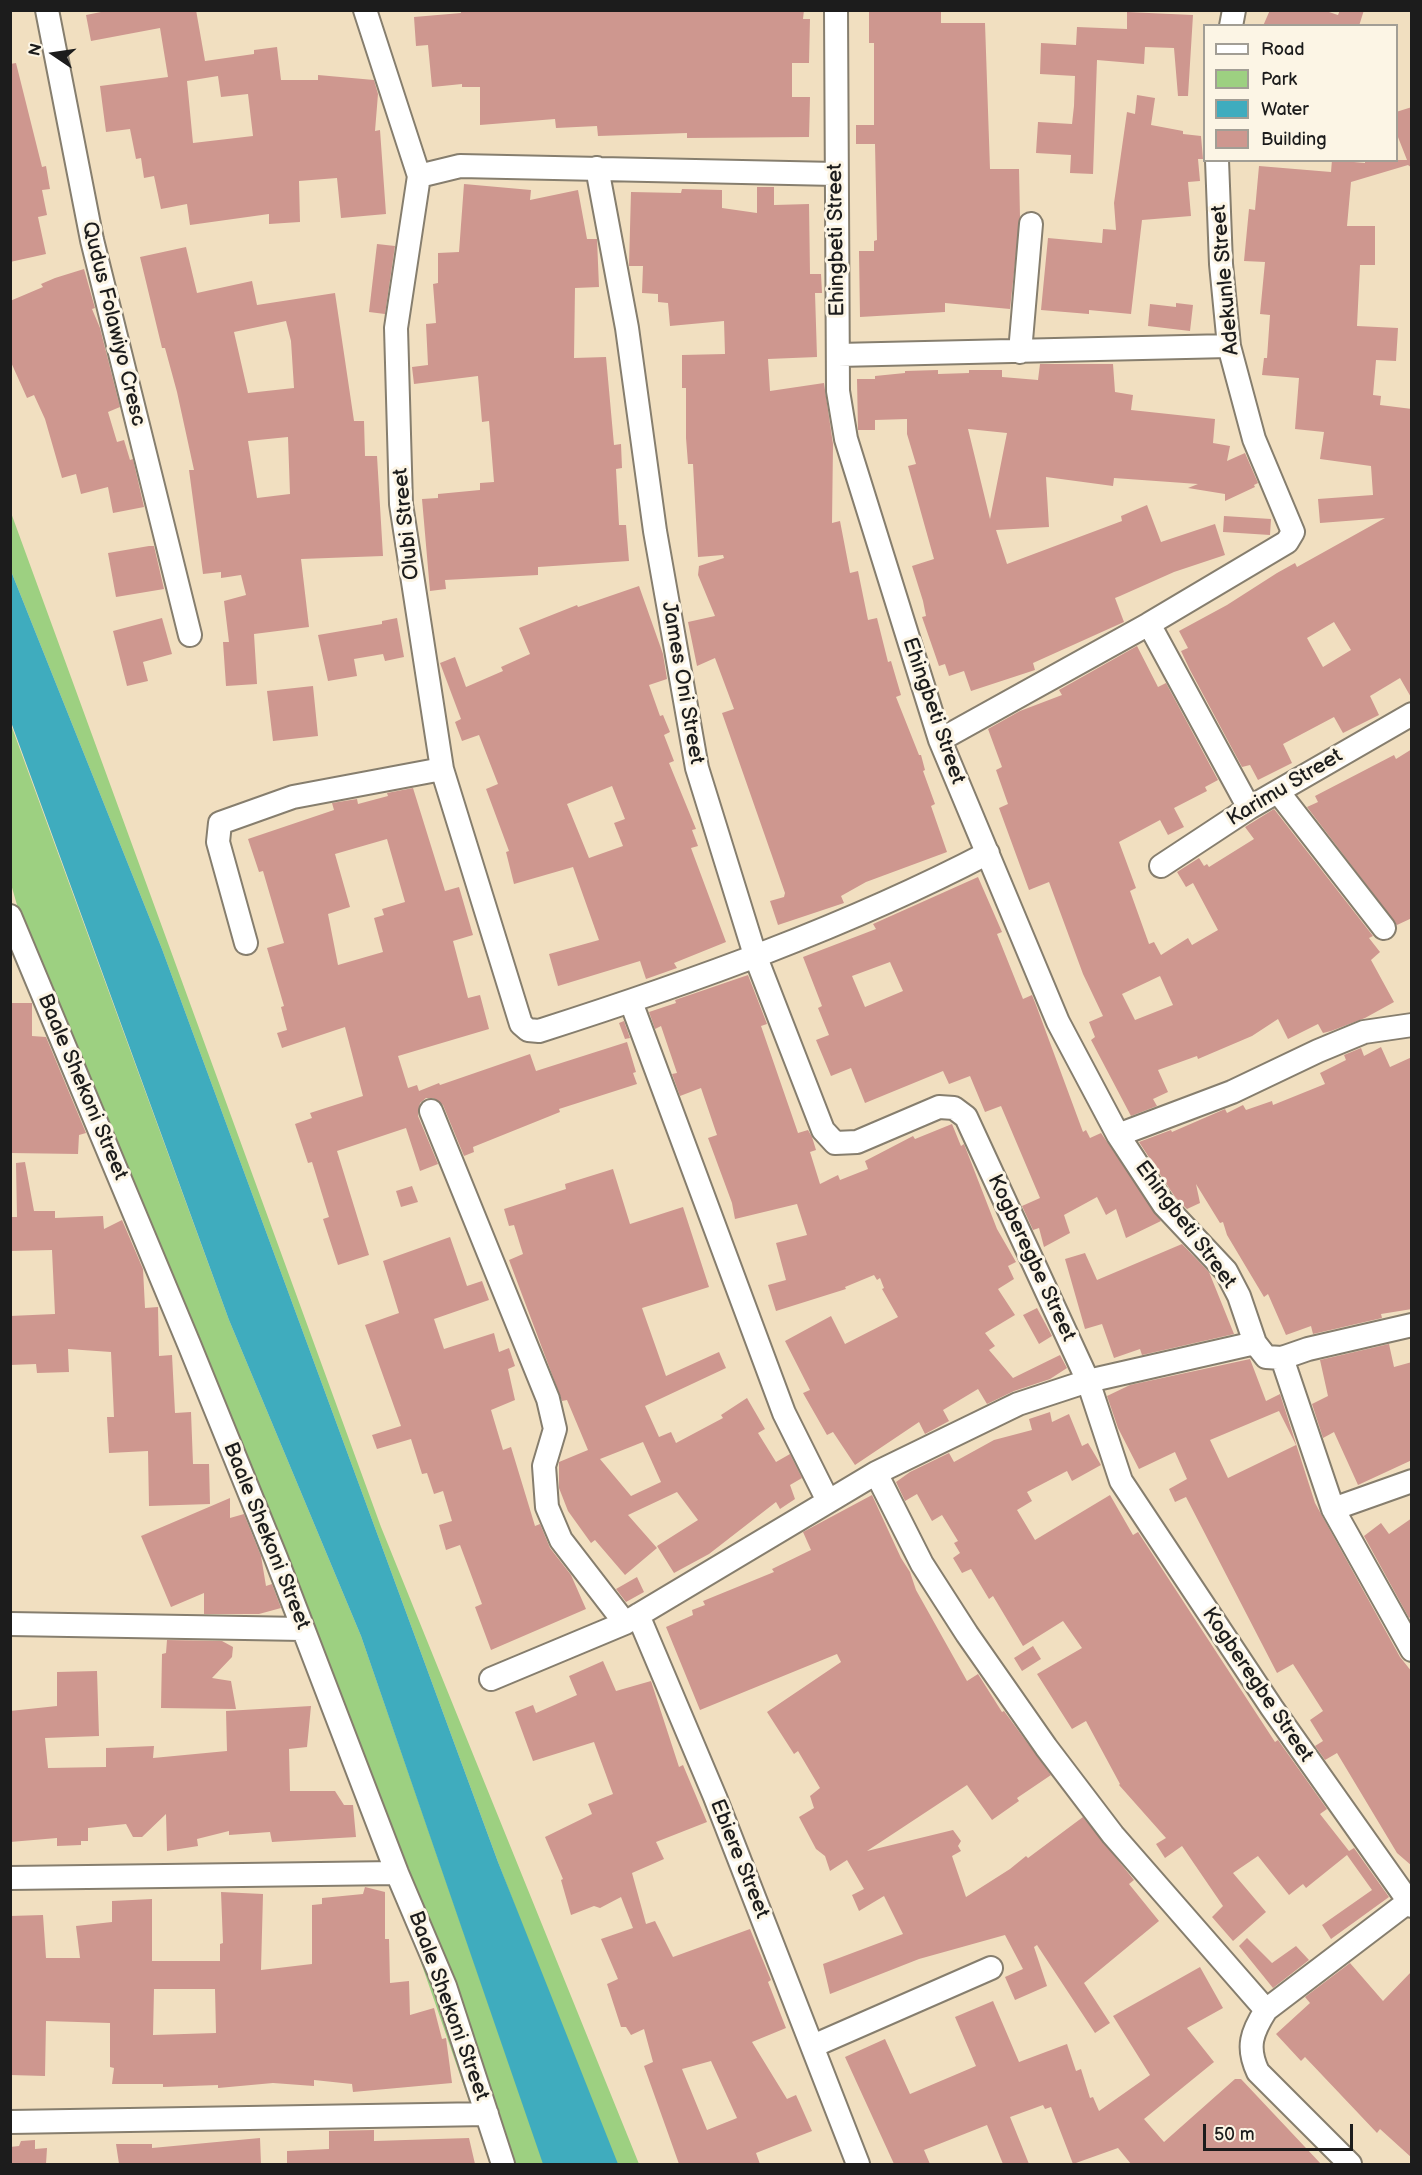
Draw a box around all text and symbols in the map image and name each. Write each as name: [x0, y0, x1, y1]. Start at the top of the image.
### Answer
north arrow: [24, 24, 84, 84]
legend: [1203, 24, 1398, 162]
text: Road: [1261, 39, 1305, 60]
text: N: [25, 42, 47, 58]
text: Park: [1261, 69, 1297, 90]
text: Water: [1261, 99, 1309, 120]
text: Building: [1261, 129, 1327, 150]
street label: Ehingbeti Street: [823, 163, 851, 317]
street label: Adekunle Street: [1207, 204, 1245, 356]
street label: Qudus Folawiyo Cresc: [75, 219, 151, 429]
street label: Olubi Street: [389, 467, 425, 581]
street label: James Oni Street: [655, 600, 709, 766]
street label: Ehingbeti Street: [896, 634, 970, 788]
street label: Karimu Street: [1223, 744, 1347, 832]
street label: Baale Shekoni Street: [31, 990, 133, 1184]
street label: Ehingbeti Street: [1129, 1156, 1241, 1294]
street label: Kogberegbe Street: [981, 1171, 1081, 1345]
street label: Baale Shekoni Street: [217, 1439, 315, 1633]
street label: Kogberegbe Street: [1196, 1603, 1318, 1767]
street label: Ebiere Street: [704, 1796, 774, 1922]
street label: Baale Shekoni Street: [402, 1908, 494, 2104]
scale bar: [1206, 2112, 1356, 2150]
text: 50 m: [1214, 2124, 1255, 2145]

